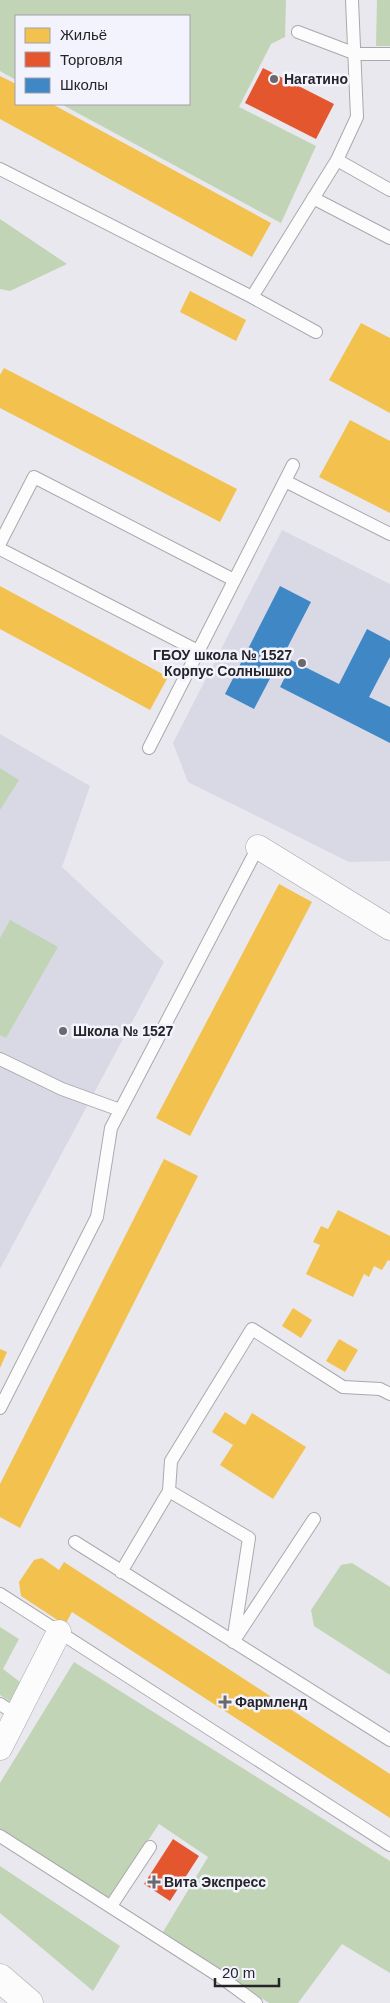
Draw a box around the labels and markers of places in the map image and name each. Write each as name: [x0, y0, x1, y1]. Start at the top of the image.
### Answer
place label: Нагатино: [284, 71, 348, 87]
marker: Нагатино: [268, 73, 280, 85]
place label: ГБОУ школа № 1527 Корпус Солнышко: [153, 647, 292, 679]
marker: ГБОУ школа № 1527 Корпус Солнышко: [296, 657, 308, 669]
place label: Школа № 1527: [73, 1023, 174, 1039]
marker: Школа № 1527: [57, 1025, 69, 1037]
place label: Фармленд: [235, 1694, 307, 1710]
marker: Фармленд: [219, 1696, 231, 1708]
place label: Вита Экспресс: [164, 1874, 266, 1890]
marker: Вита Экспресс: [148, 1876, 160, 1888]

